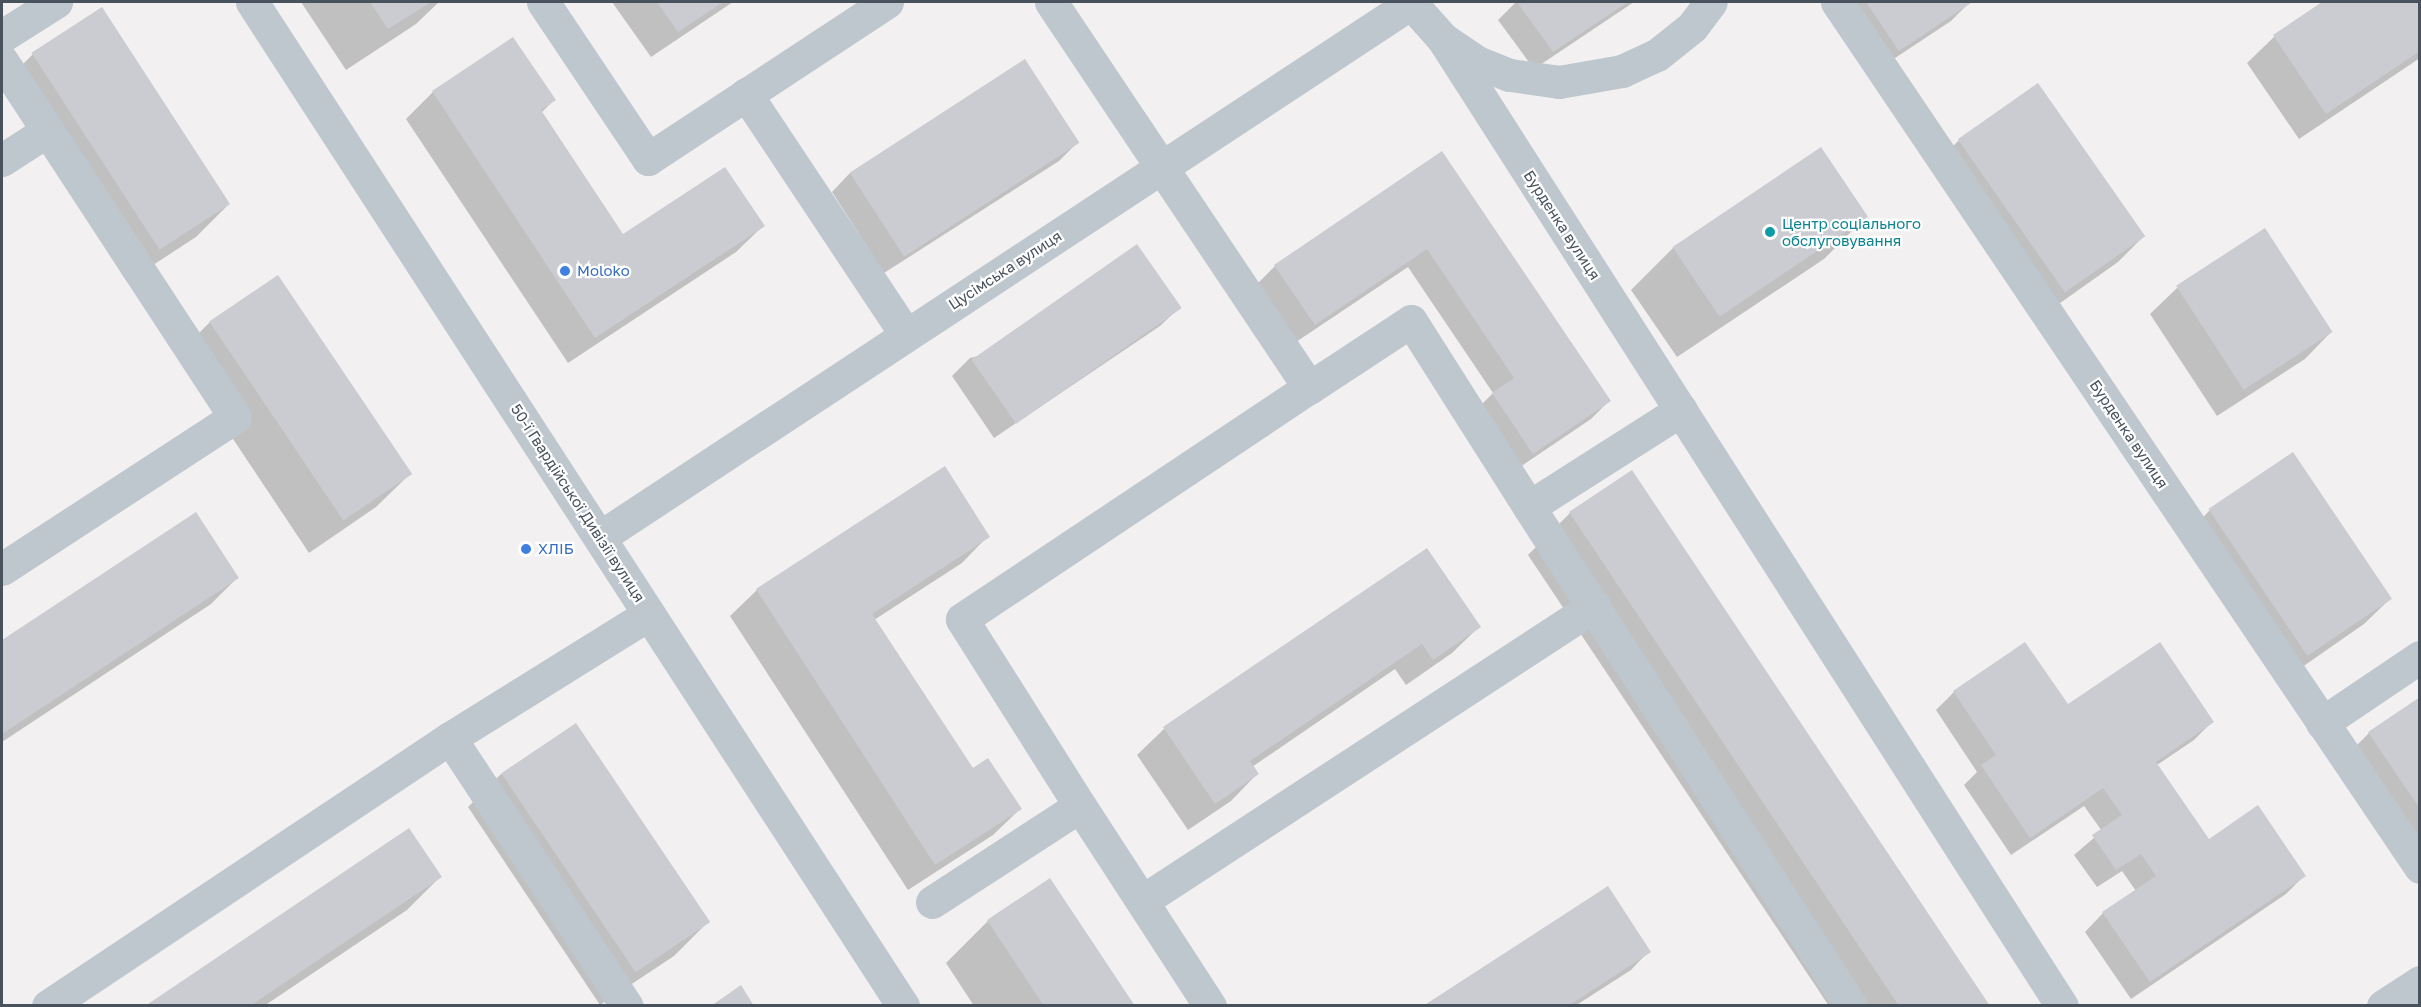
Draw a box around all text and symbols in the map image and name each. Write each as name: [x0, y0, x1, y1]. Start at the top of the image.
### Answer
street label: Бурденка вулиця: [1520, 167, 1604, 283]
place label: Центр соціального обслуговування: [1782, 214, 1921, 249]
marker: Центр соціального обслуговування: [1763, 225, 1777, 239]
street label: Цусімська вулиця: [945, 227, 1065, 313]
place label: Moloko: [577, 262, 630, 280]
marker: Moloko: [558, 264, 572, 278]
street label: Бурденка вулиця: [2086, 376, 2172, 492]
street label: 50-ї Гвардійської Дивізії вулиця: [507, 401, 649, 605]
place label: ХЛІБ: [538, 540, 574, 558]
marker: ХЛІБ: [519, 542, 533, 556]

